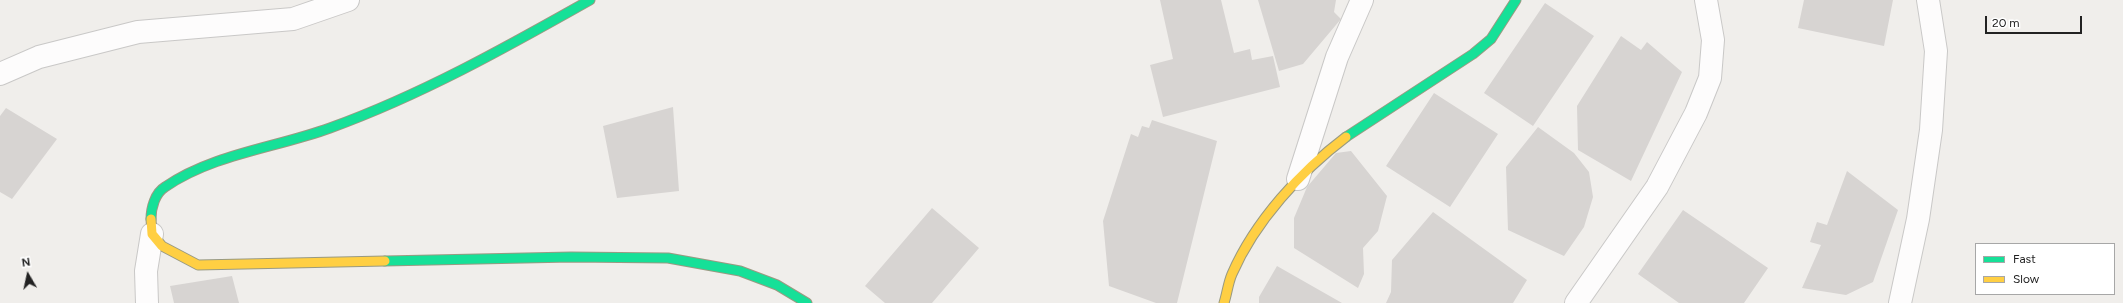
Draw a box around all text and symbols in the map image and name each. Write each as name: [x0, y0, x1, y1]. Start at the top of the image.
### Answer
scale bar: [1987, 8, 2084, 34]
text: 20 m: [1992, 16, 2020, 30]
legend: [1975, 243, 2115, 295]
text: Fast: [2013, 252, 2036, 266]
north arrow: [8, 255, 48, 295]
text: N: [21, 256, 31, 270]
text: Slow: [2013, 272, 2039, 286]

